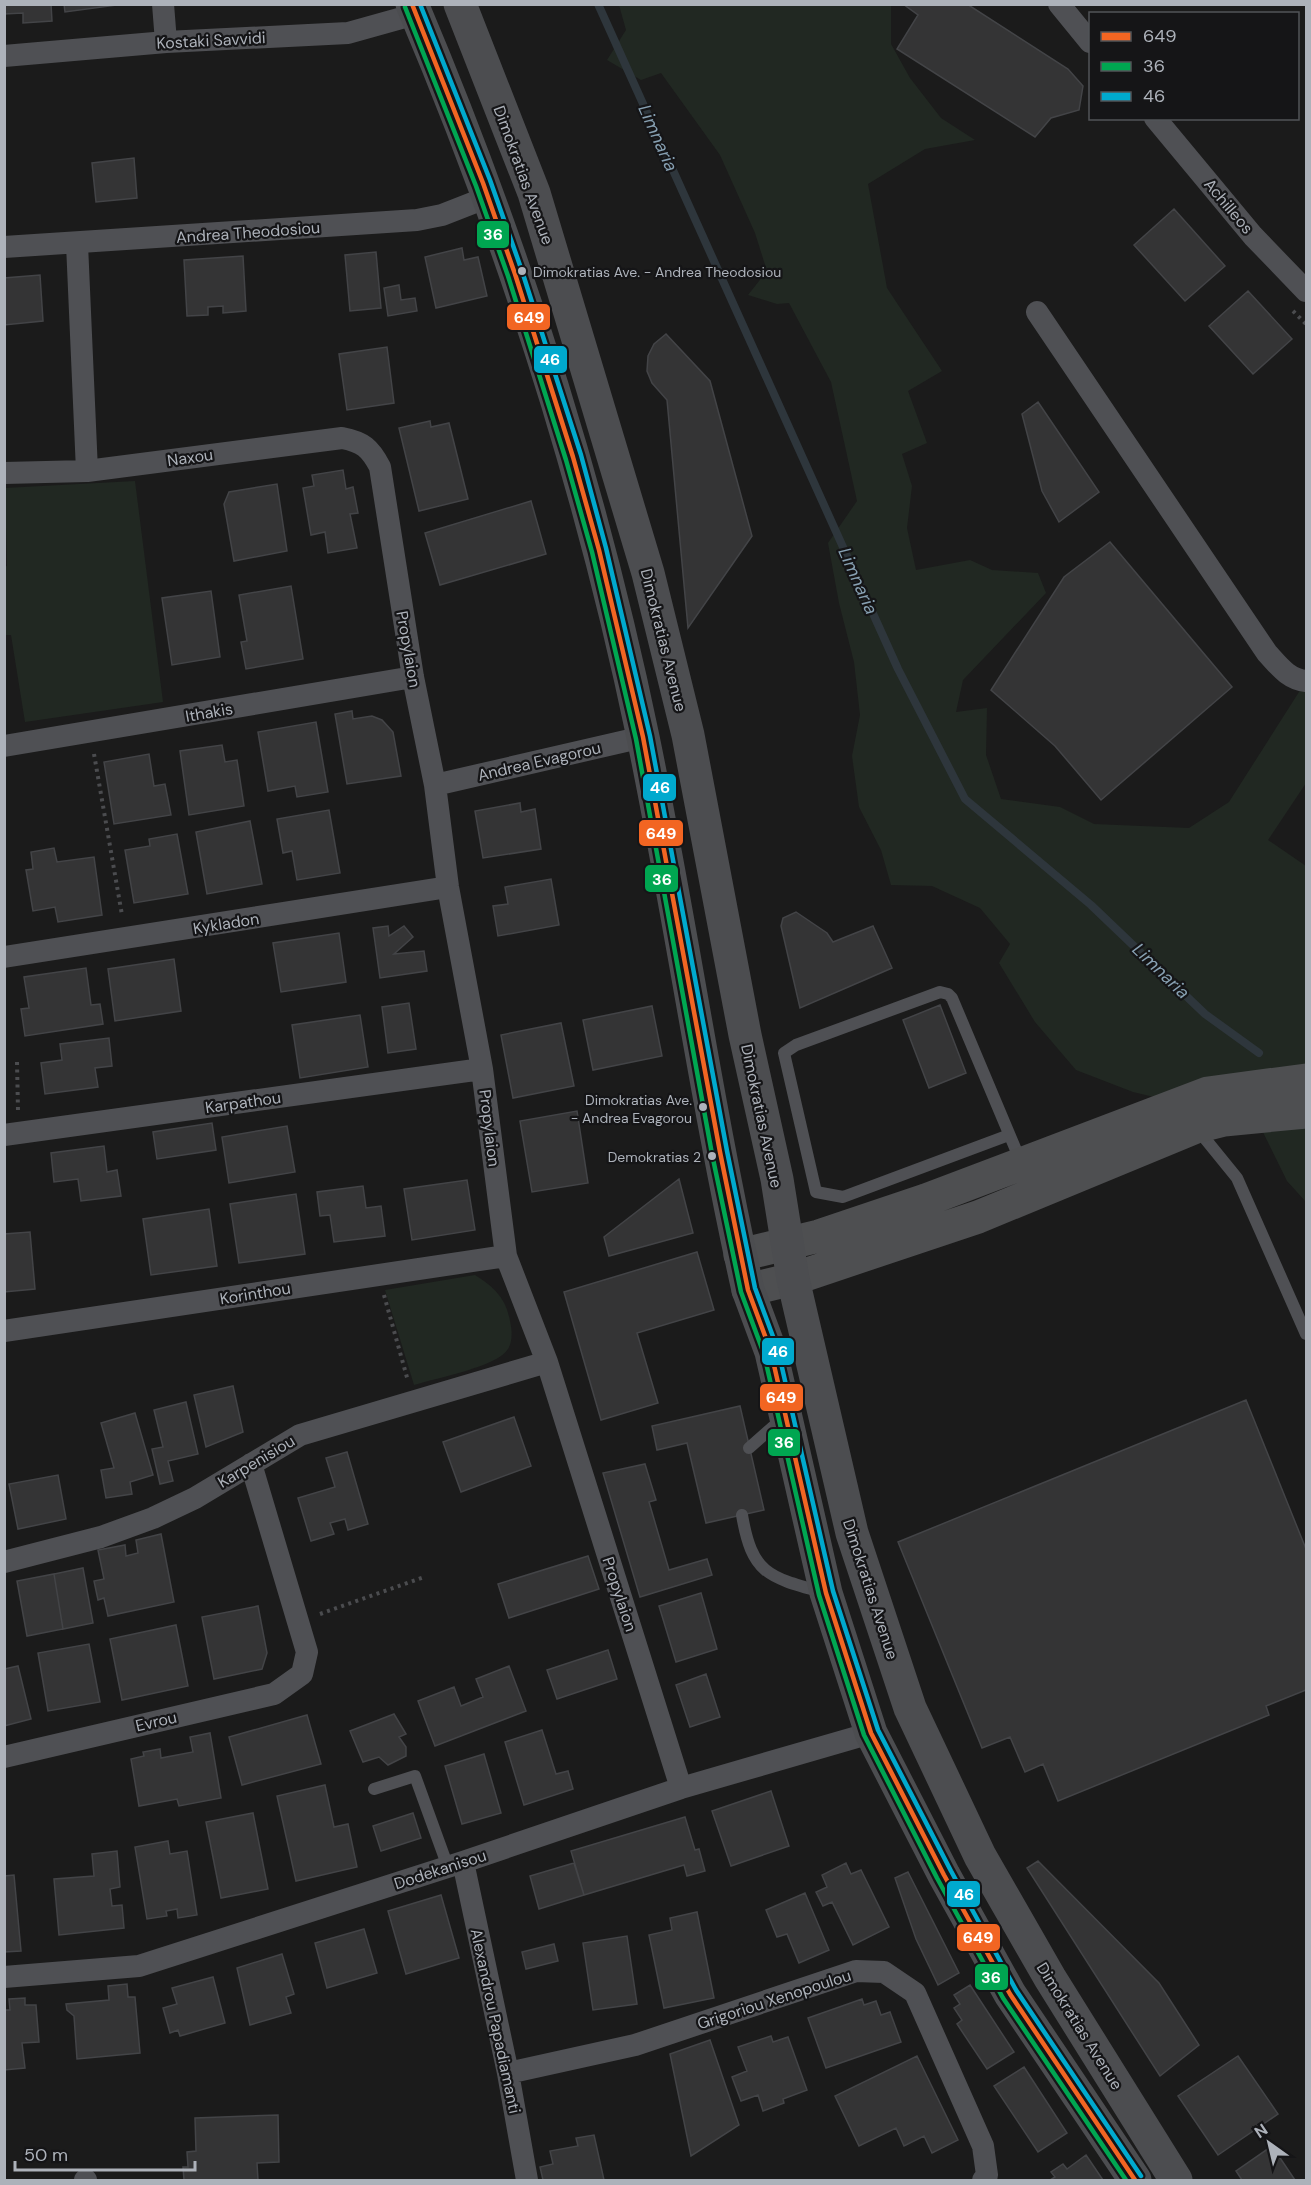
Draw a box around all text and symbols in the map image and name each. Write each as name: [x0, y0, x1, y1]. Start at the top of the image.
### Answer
legend: [1089, 12, 1299, 120]
text: 649: [1143, 24, 1177, 48]
street label: Kostaki Savvidi: [156, 27, 266, 54]
text: 36: [1143, 54, 1165, 78]
text: 46: [1143, 84, 1165, 108]
water label: Limnaria: [633, 101, 683, 175]
street label: Dimokratias Avenue: [489, 103, 558, 248]
street label: Achilleos: [1199, 174, 1258, 238]
street label: Andrea Theodosiou: [175, 217, 321, 248]
line badge: 36: [476, 220, 510, 249]
text: 36: [483, 224, 503, 245]
place label: Dimokratias Ave. - Andrea Theodosiou: [533, 263, 781, 281]
marker: Dimokratias Ave. - Andrea Theodosiou: [516, 265, 528, 277]
line badge: 649: [506, 303, 551, 331]
text: 649: [514, 307, 544, 328]
line badge: 46: [533, 345, 568, 374]
text: 46: [540, 349, 560, 370]
street label: Naxou: [166, 444, 214, 471]
water label: Limnaria: [833, 544, 883, 618]
street label: Dimokratias Avenue: [636, 566, 691, 714]
street label: Propylaion: [391, 609, 426, 689]
street label: Ithakis: [184, 698, 234, 727]
street label: Andrea Evagorou: [476, 737, 603, 786]
line badge: 46: [642, 773, 677, 802]
text: 46: [650, 777, 670, 798]
line badge: 649: [638, 819, 684, 847]
text: 649: [646, 823, 676, 844]
line badge: 36: [644, 864, 679, 893]
text: 36: [652, 869, 672, 890]
street label: Kykladon: [192, 908, 261, 939]
water label: Limnaria: [1127, 938, 1195, 1004]
street label: Dimokratias Avenue: [736, 1042, 787, 1190]
street label: Karpathou: [204, 1087, 282, 1118]
street label: Propylaion: [474, 1088, 505, 1168]
place label: Dimokratias Ave. - Andrea Evagorou: [571, 1091, 692, 1127]
marker: Dimokratias Ave. - Andrea Evagorou: [697, 1101, 709, 1113]
place label: Demokratias 2: [608, 1148, 701, 1166]
marker: Demokratias 2: [706, 1150, 718, 1162]
street label: Korinthou: [218, 1278, 292, 1309]
line badge: 46: [761, 1337, 795, 1366]
text: 46: [768, 1341, 788, 1362]
line badge: 649: [759, 1383, 804, 1412]
text: 649: [766, 1387, 796, 1408]
line badge: 36: [767, 1428, 801, 1457]
street label: Karpenisiou: [214, 1430, 299, 1493]
text: 36: [774, 1432, 794, 1453]
street label: Dimokratias Avenue: [838, 1516, 903, 1662]
street label: Propylaion: [598, 1554, 641, 1634]
street label: Evrou: [133, 1707, 179, 1736]
street label: Dodekanisou: [391, 1845, 489, 1894]
line badge: 46: [946, 1880, 981, 1908]
text: 46: [954, 1884, 974, 1905]
line badge: 649: [956, 1923, 1001, 1952]
street label: Alexandrou Papadiamanti: [466, 1927, 525, 2115]
text: 649: [963, 1927, 993, 1948]
street label: Dimokratias Avenue: [1032, 1959, 1127, 2094]
line badge: 36: [974, 1963, 1009, 1991]
street label: Grigoriou Xenopoulou: [695, 1965, 854, 2034]
text: 36: [981, 1967, 1001, 1988]
north arrow: [1239, 2113, 1299, 2173]
text: N: [1250, 2119, 1272, 2143]
scale bar: [15, 2134, 195, 2172]
text: 50 m: [24, 2143, 68, 2167]

